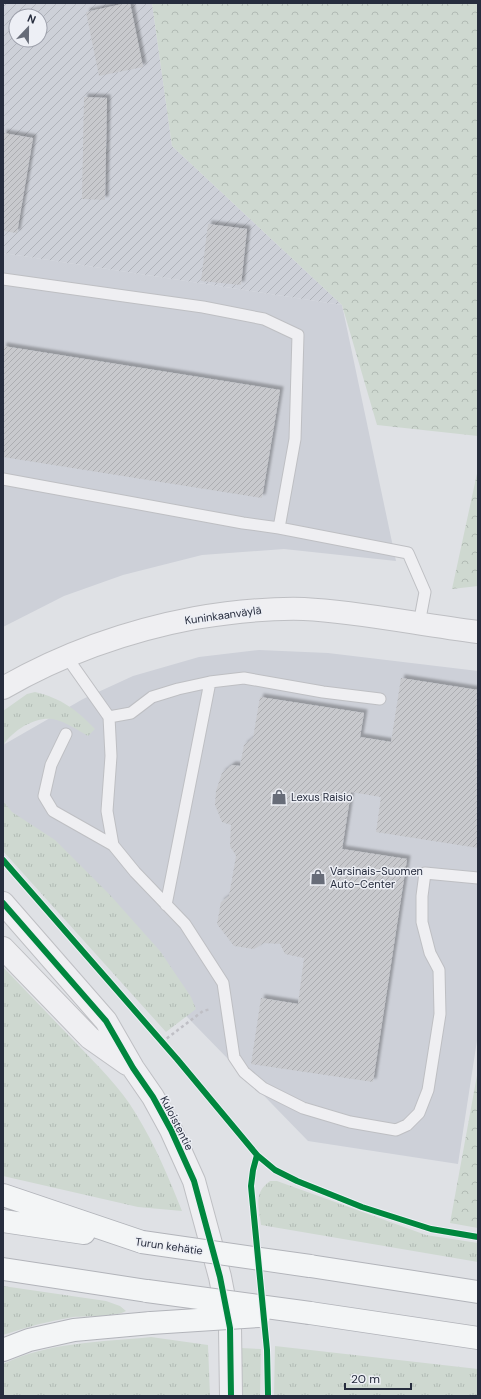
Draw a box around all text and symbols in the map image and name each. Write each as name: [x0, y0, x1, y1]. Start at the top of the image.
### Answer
north arrow: [8, 8, 48, 48]
text: N: [25, 11, 38, 27]
street label: Kuninkaanväylä: [184, 603, 262, 627]
shop icon: Lexus Raisio: [270, 788, 288, 806]
place label: Lexus Raisio: [291, 790, 352, 804]
place label: Varsinais-Suomen Auto-Center: [330, 864, 423, 891]
shop icon: Varsinais-Suomen Auto-Center: [309, 868, 327, 886]
street label: Kuloistentie: [157, 1093, 197, 1153]
street label: Turun kehätie: [134, 1234, 204, 1258]
scale bar: [345, 1365, 411, 1391]
text: 20 m: [351, 1371, 380, 1387]

